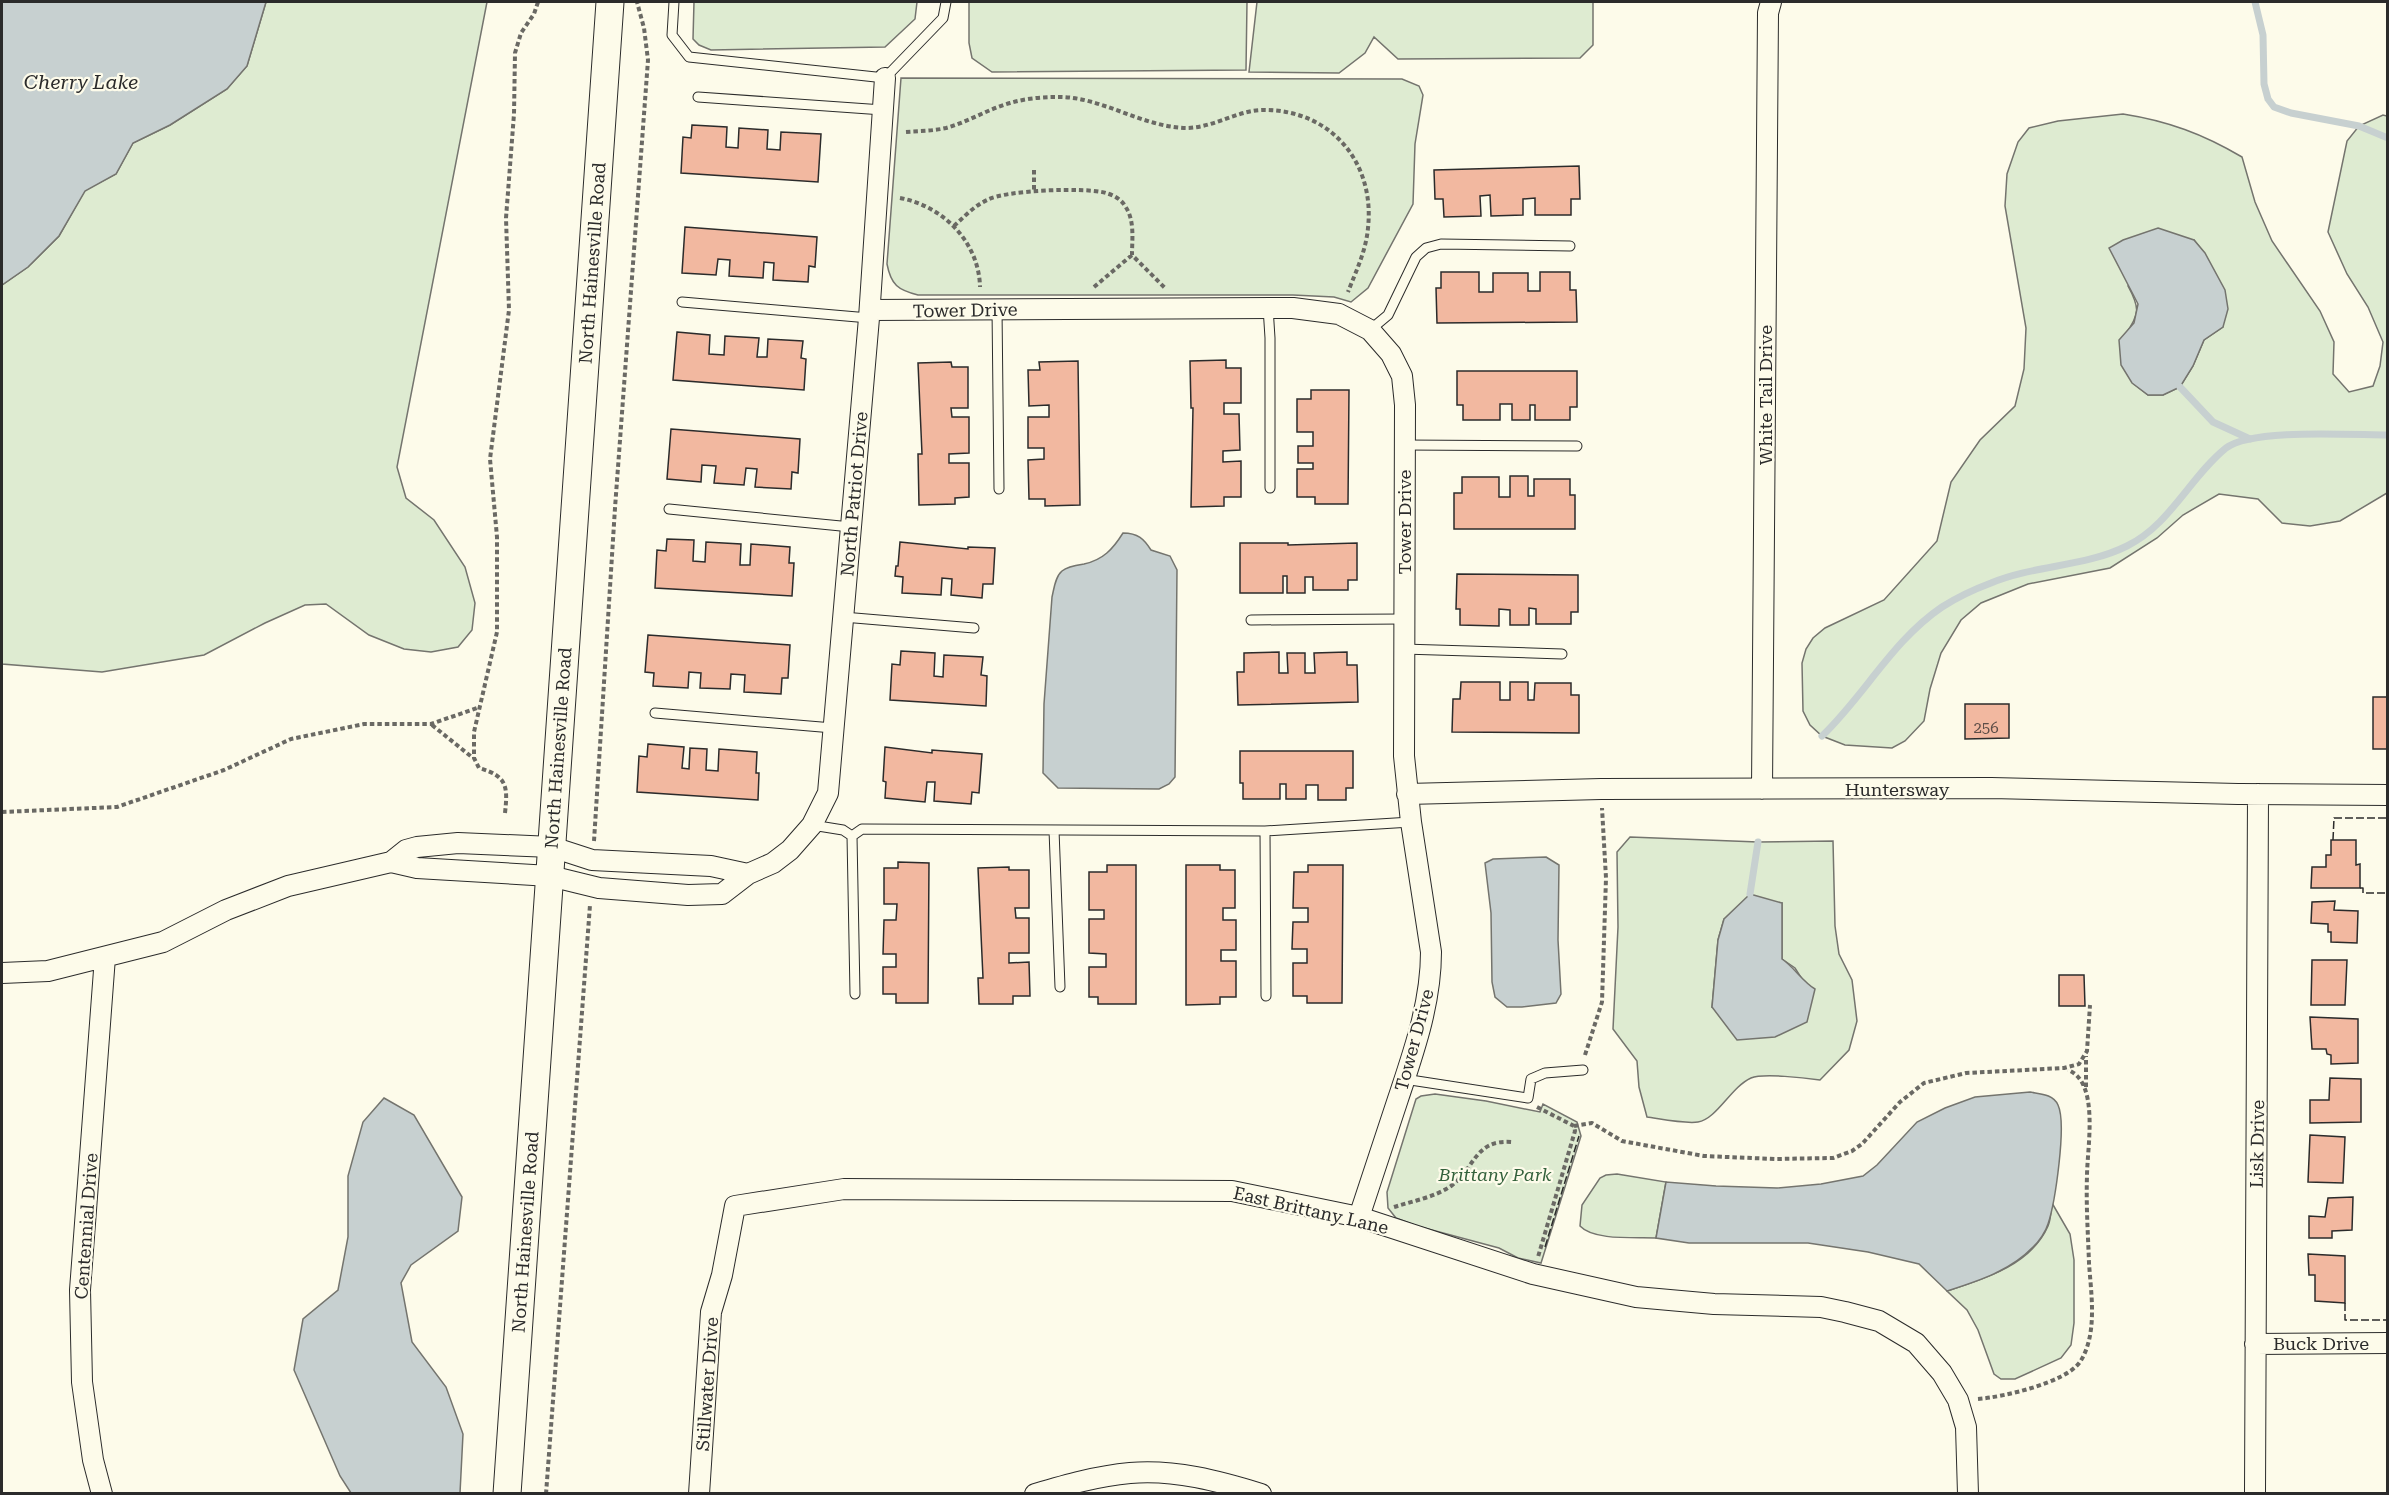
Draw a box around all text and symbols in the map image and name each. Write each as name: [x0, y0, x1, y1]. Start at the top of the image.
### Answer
water label: Cherry Lake: [24, 70, 138, 94]
street label: North Hainesville Road: [574, 161, 610, 364]
street label: Tower Drive: [912, 299, 1018, 321]
street label: White Tail Drive: [1755, 325, 1776, 465]
street label: North Patriot Drive: [836, 410, 872, 577]
street label: Tower Drive: [1394, 469, 1415, 574]
street label: North Hainesville Road: [540, 646, 576, 849]
house number: 256: [1973, 719, 1999, 737]
street label: Huntersway: [1845, 779, 1950, 800]
street label: Tower Drive: [1390, 986, 1438, 1093]
street label: Lisk Drive: [2246, 1099, 2268, 1188]
street label: North Hainesville Road: [507, 1130, 543, 1333]
street label: Centennial Drive: [70, 1152, 102, 1300]
park label: Brittany Park: [1437, 1164, 1552, 1185]
street label: East Brittany Lane: [1231, 1182, 1391, 1238]
street label: Stillwater Drive: [692, 1316, 722, 1452]
street label: Buck Drive: [2273, 1333, 2369, 1354]

